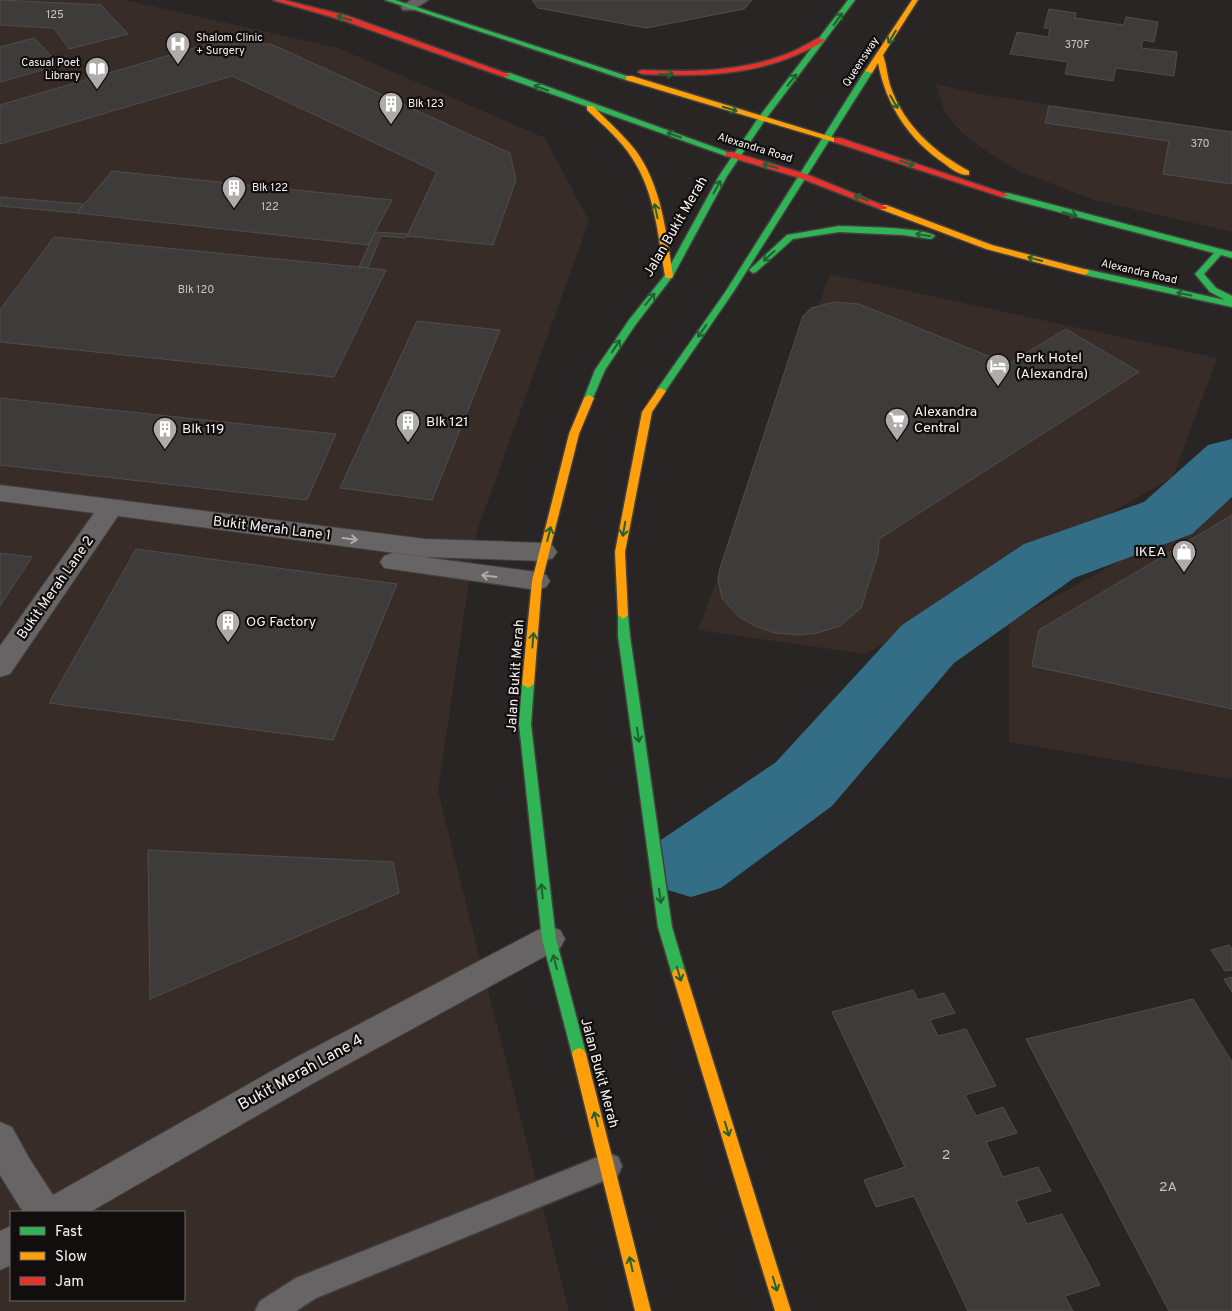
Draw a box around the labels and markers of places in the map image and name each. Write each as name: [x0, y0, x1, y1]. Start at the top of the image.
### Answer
hospital icon: Shalom Clinic + Surgery: [165, 31, 191, 65]
place label: Shalom Clinic + Surgery: [196, 31, 263, 58]
place label: Casual Poet Library: [21, 56, 80, 83]
library icon: Casual Poet Library: [84, 56, 110, 90]
building icon: Blk 123: [378, 91, 404, 125]
place label: Blk 123: [408, 97, 444, 111]
building icon: Blk 122: [221, 175, 247, 209]
place label: Blk 122: [252, 181, 288, 195]
place label: Park Hotel (Alexandra): [1016, 350, 1088, 383]
hotel icon: Park Hotel (Alexandra): [985, 353, 1011, 387]
place label: Alexandra Central: [914, 404, 977, 437]
supermarket icon: Alexandra Central: [884, 407, 910, 441]
building icon: Blk 121: [395, 409, 421, 443]
place label: Blk 121: [426, 414, 469, 431]
building icon: Blk 119: [152, 416, 178, 450]
place label: Blk 119: [182, 421, 224, 438]
shop icon: IKEA: [1171, 539, 1197, 573]
place label: IKEA: [1135, 544, 1166, 561]
building icon: OG Factory: [215, 609, 241, 643]
place label: OG Factory: [246, 614, 316, 631]

